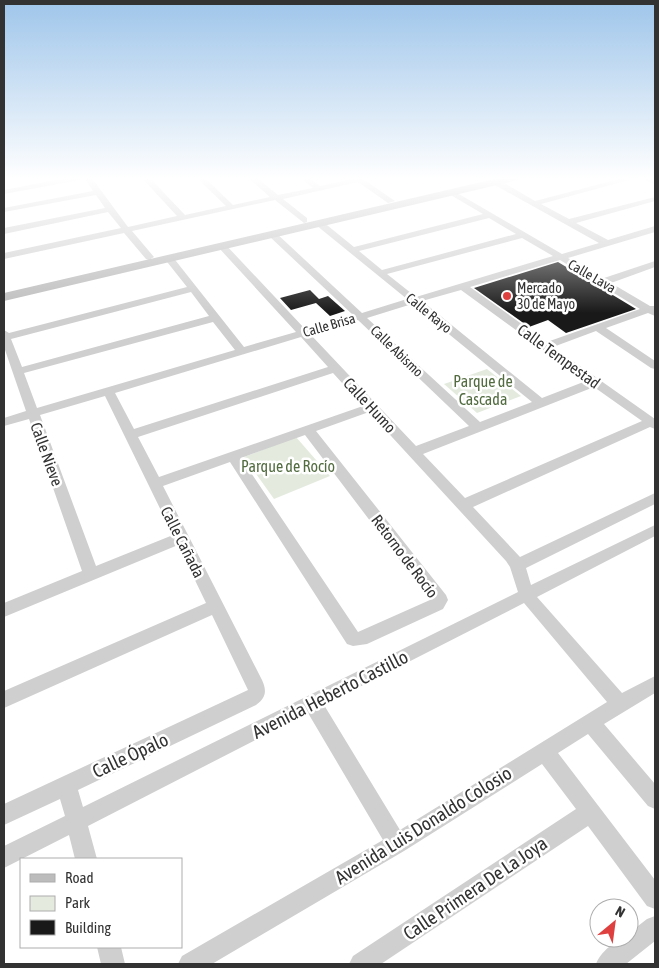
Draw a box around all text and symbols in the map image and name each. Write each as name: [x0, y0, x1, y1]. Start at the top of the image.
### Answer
street label: Calle Lava: [565, 256, 619, 296]
place label: Mercado 30 de Mayo: [517, 280, 575, 312]
street label: Calle Rayo: [403, 290, 455, 336]
marker: Mercado 30 de Mayo: [501, 290, 513, 302]
street label: Calle Brisa: [301, 310, 357, 340]
street label: Calle Tempestad: [514, 320, 604, 393]
street label: Calle Abismo: [367, 322, 427, 380]
park label: Parque de Cascada: [453, 372, 513, 408]
street label: Calle Humo: [340, 374, 400, 436]
street label: Calle Nieve: [27, 420, 67, 488]
park label: Parque de Rocío: [241, 457, 335, 476]
street label: Calle Cañada: [157, 503, 209, 581]
street label: Retorno de Rocío: [368, 511, 442, 601]
street label: Avenida Heberto Castillo: [248, 645, 412, 743]
street label: Calle Ópalo: [89, 728, 172, 782]
street label: Avenida Luis Donaldo Colosio: [331, 762, 515, 888]
street label: Calle Primera De La Joya: [399, 832, 551, 944]
legend: [20, 858, 182, 948]
text: Road: [65, 869, 94, 886]
text: Park: [65, 894, 90, 911]
north arrow: [589, 898, 639, 948]
text: N: [613, 903, 628, 921]
text: Building: [65, 919, 111, 936]

